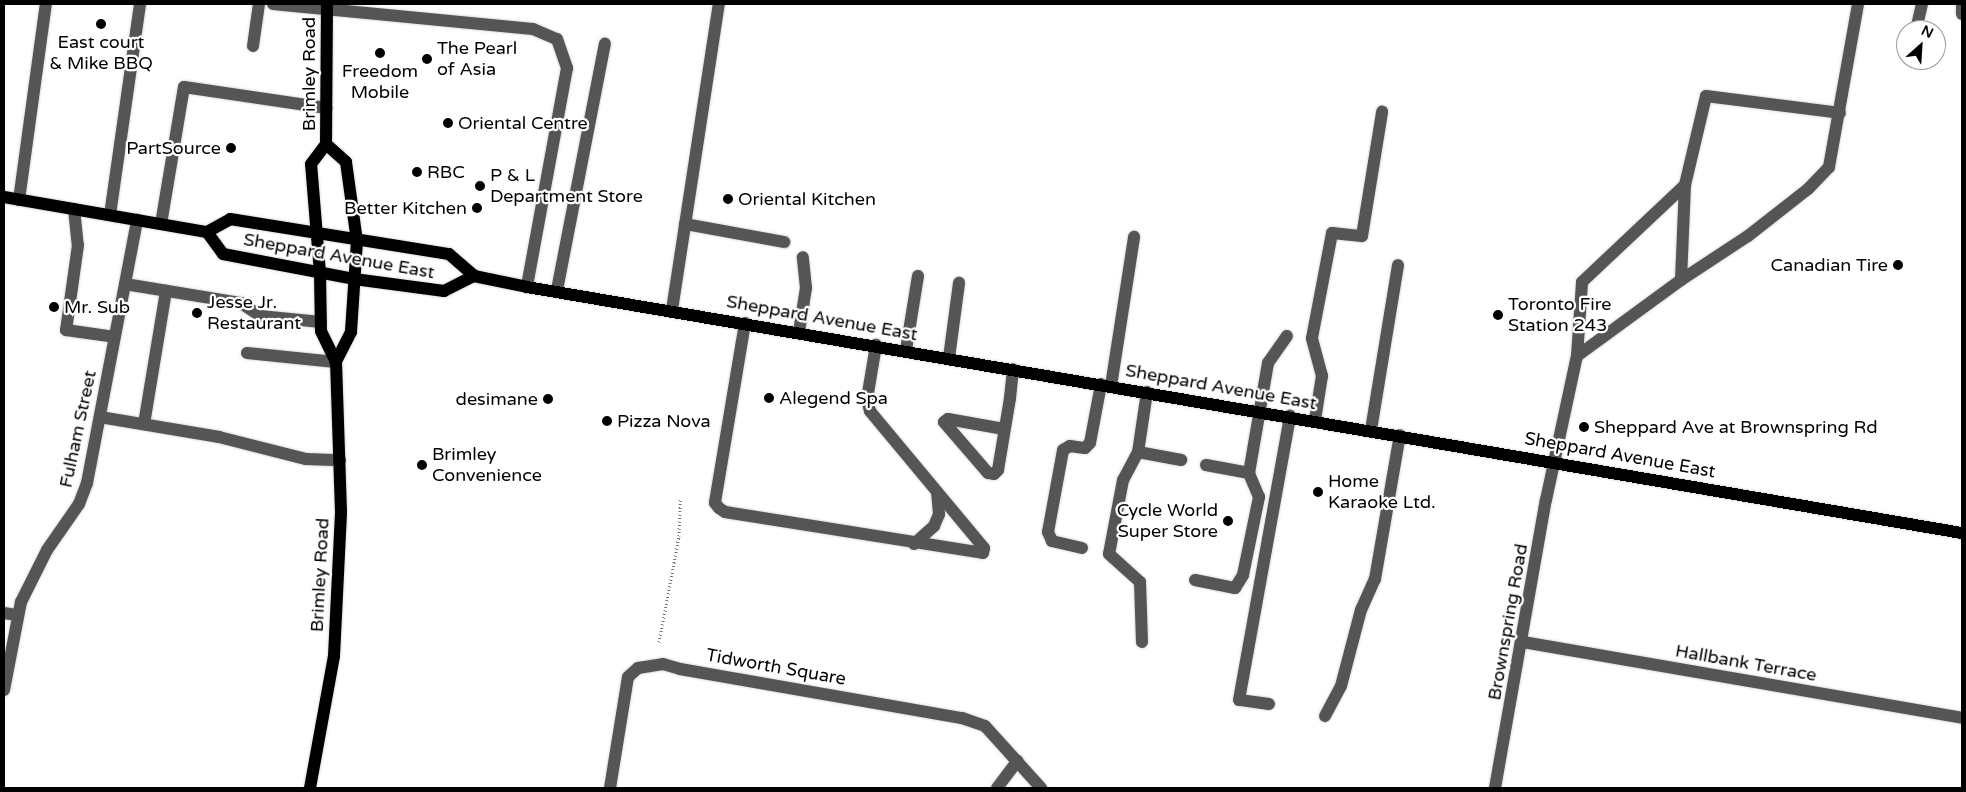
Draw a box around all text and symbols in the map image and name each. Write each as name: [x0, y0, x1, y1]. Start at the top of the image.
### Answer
street label: Brimley Road: [298, 17, 320, 131]
marker: East court & Mike BBQ: [95, 18, 107, 30]
north arrow: [1896, 20, 1946, 70]
text: N: [1919, 22, 1936, 42]
place label: East court & Mike BBQ: [49, 32, 153, 74]
place label: The Pearl of Asia: [437, 38, 517, 80]
marker: Freedom Mobile: [374, 47, 386, 59]
marker: The Pearl of Asia: [421, 53, 433, 65]
place label: Freedom Mobile: [342, 61, 418, 104]
place label: Oriental Centre: [458, 112, 588, 134]
marker: Oriental Centre: [442, 117, 454, 129]
place label: PartSource: [126, 137, 221, 159]
marker: PartSource: [225, 142, 237, 154]
place label: RBC: [427, 161, 465, 183]
place label: P & L Department Store: [490, 165, 643, 208]
marker: RBC: [411, 166, 423, 178]
marker: P & L Department Store: [474, 180, 486, 192]
place label: Oriental Kitchen: [738, 188, 876, 210]
marker: Oriental Kitchen: [722, 193, 734, 205]
place label: Better Kitchen: [344, 197, 467, 219]
marker: Better Kitchen: [471, 202, 483, 214]
street label: Sheppard Avenue East: [242, 229, 436, 283]
place label: Canadian Tire: [1771, 254, 1888, 276]
marker: Canadian Tire: [1892, 259, 1904, 271]
street label: Sheppard Avenue East: [725, 291, 919, 345]
place label: Jesse Jr. Restaurant: [207, 292, 301, 334]
place label: Toronto Fire Station 243: [1508, 294, 1611, 336]
place label: Mr. Sub: [64, 296, 130, 318]
marker: Mr. Sub: [48, 301, 60, 313]
marker: Jesse Jr. Restaurant: [191, 307, 203, 319]
marker: Toronto Fire Station 243: [1492, 309, 1504, 321]
street label: Sheppard Avenue East: [1124, 360, 1318, 414]
street label: Fulham Street: [55, 368, 101, 490]
place label: Alegend Spa: [779, 387, 888, 409]
place label: desimane: [456, 388, 538, 410]
marker: Alegend Spa: [763, 392, 775, 404]
marker: desimane: [542, 393, 554, 405]
place label: Pizza Nova: [617, 410, 711, 432]
marker: Pizza Nova: [601, 415, 613, 427]
place label: Sheppard Ave at Brownspring Rd: [1594, 416, 1878, 438]
marker: Sheppard Ave at Brownspring Rd: [1578, 421, 1590, 433]
street label: Sheppard Avenue East: [1523, 428, 1717, 482]
place label: Brimley Convenience: [432, 444, 542, 486]
marker: Brimley Convenience: [416, 459, 428, 471]
place label: Home Karaoke Ltd.: [1328, 471, 1436, 514]
marker: Home Karaoke Ltd.: [1312, 486, 1324, 498]
place label: Cycle World Super Store: [1117, 500, 1218, 542]
marker: Cycle World Super Store: [1222, 515, 1234, 527]
street label: Brimley Road: [306, 517, 334, 633]
street label: Brownspring Road: [1484, 542, 1532, 702]
street label: Hallbank Terrace: [1674, 640, 1818, 686]
street label: Tidworth Square: [704, 644, 848, 690]

